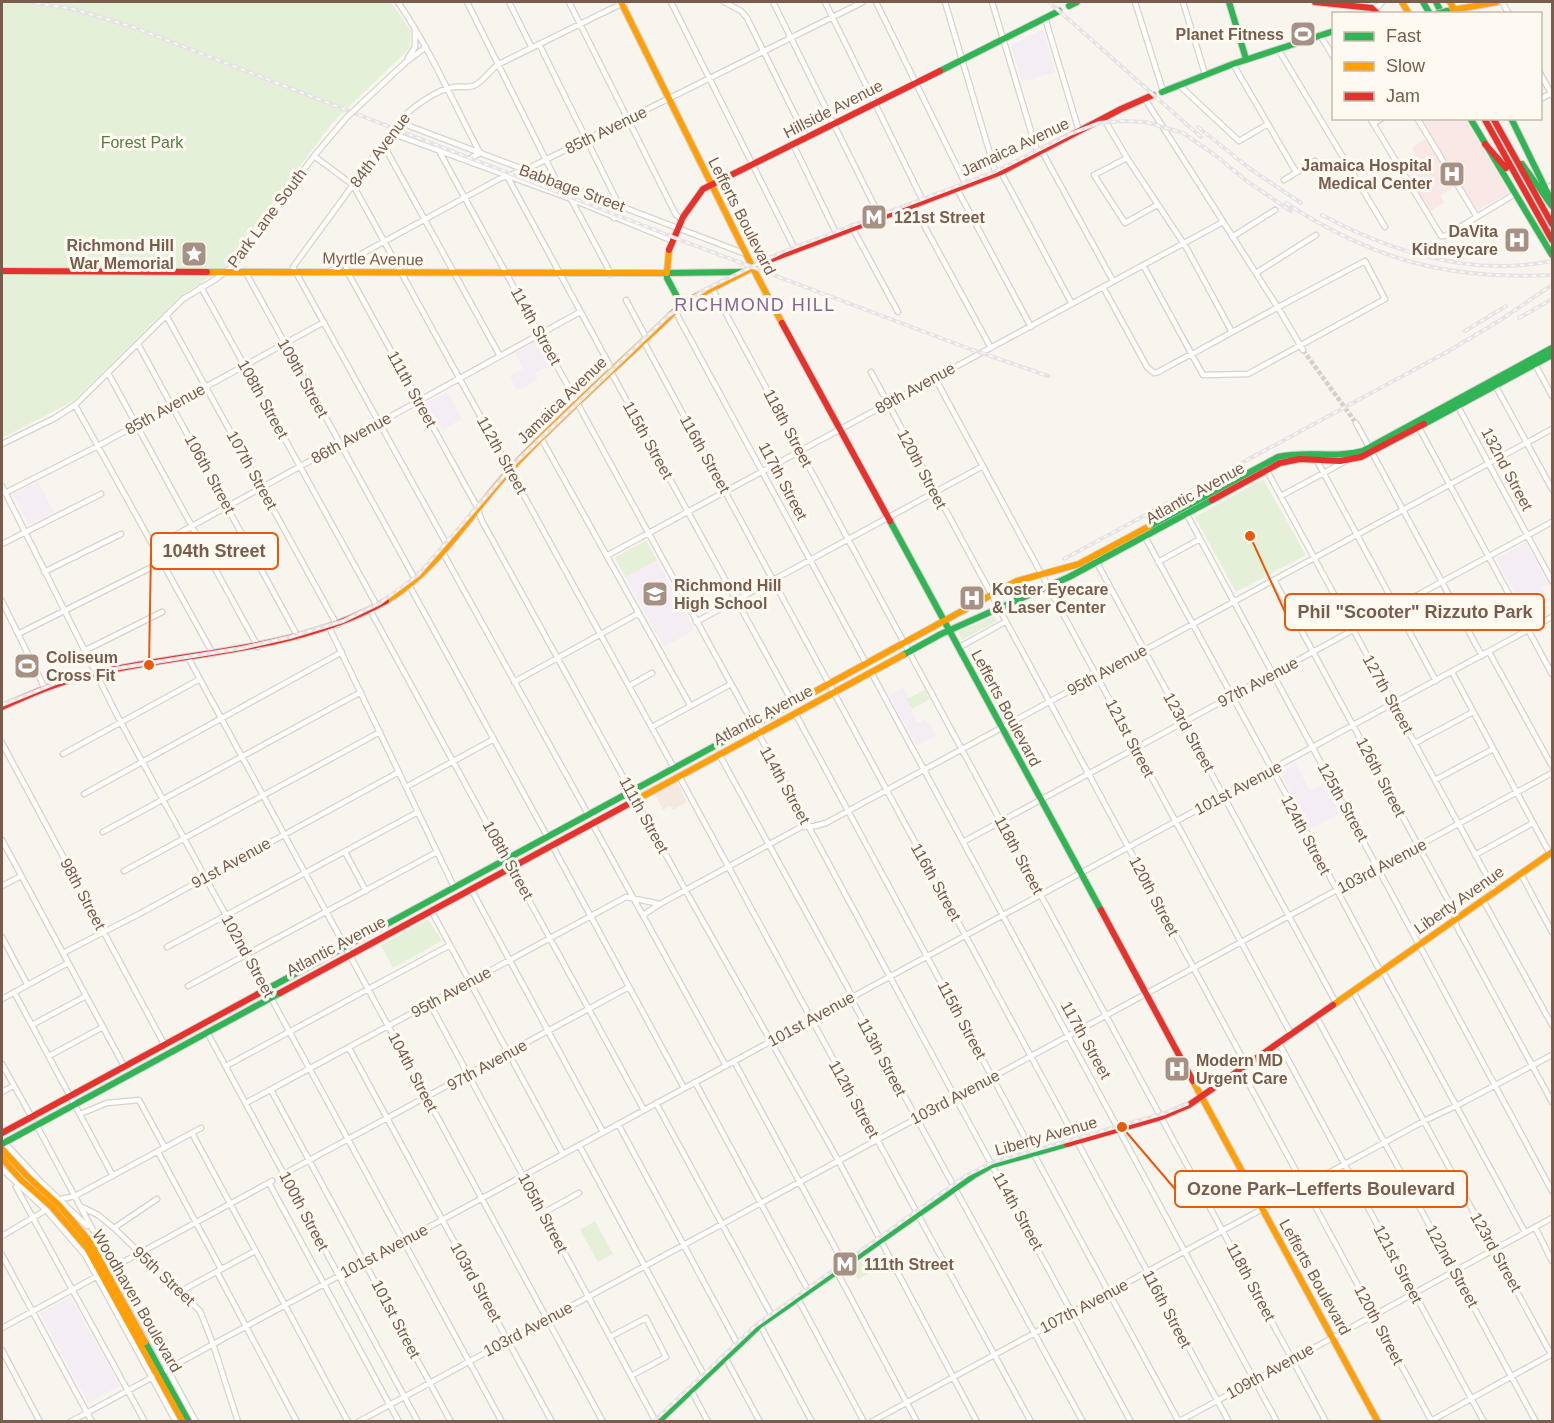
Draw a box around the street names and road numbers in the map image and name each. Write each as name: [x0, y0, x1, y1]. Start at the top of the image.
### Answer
street label: Hillside Avenue: [781, 77, 886, 141]
street label: 85th Avenue: [562, 103, 650, 157]
street label: 84th Avenue: [347, 109, 414, 191]
street label: Jamaica Avenue: [958, 115, 1072, 179]
street label: Lefferts Boulevard: [705, 154, 779, 278]
street label: Babbage Street: [517, 161, 628, 215]
street label: Park Lane South: [224, 165, 310, 271]
street label: Myrtle Avenue: [322, 250, 424, 268]
street label: 114th Street: [508, 284, 565, 368]
street label: 109th Street: [274, 336, 332, 421]
street label: 111th Street: [384, 348, 440, 431]
street label: Jamaica Avenue: [514, 353, 610, 447]
street label: 108th Street: [234, 357, 292, 442]
street label: 89th Avenue: [872, 359, 958, 417]
street label: 85th Avenue: [122, 380, 208, 438]
street label: 118th Street: [760, 386, 816, 470]
street label: 115th Street: [620, 398, 677, 482]
street label: 86th Avenue: [308, 409, 394, 467]
street label: 116th Street: [677, 412, 734, 496]
street label: 112th Street: [474, 413, 531, 497]
street label: 132nd Street: [1478, 425, 1536, 514]
street label: 120th Street: [894, 427, 950, 512]
street label: 107th Street: [223, 428, 281, 513]
street label: 106th Street: [181, 432, 239, 517]
street label: 117th Street: [755, 439, 811, 523]
street label: Atlantic Avenue: [1143, 459, 1247, 527]
street label: 95th Avenue: [1064, 641, 1150, 699]
street label: Lefferts Boulevard: [968, 647, 1044, 769]
street label: 127th Street: [1359, 652, 1417, 737]
street label: 97th Avenue: [1215, 654, 1301, 710]
street label: Atlantic Avenue: [710, 682, 816, 748]
street label: 123rd Street: [1160, 689, 1218, 775]
street label: 121st Street: [1102, 696, 1158, 781]
street label: 126th Street: [1353, 735, 1409, 820]
street label: 114th Street: [757, 743, 814, 827]
street label: 101st Avenue: [1191, 758, 1285, 818]
street label: 125th Street: [1314, 760, 1372, 845]
street label: 111th Street: [616, 774, 672, 857]
street label: 124th Street: [1278, 793, 1334, 878]
street label: 118th Street: [991, 813, 1047, 897]
street label: 108th Street: [479, 818, 537, 903]
street label: 91st Avenue: [188, 834, 274, 892]
street label: 103rd Avenue: [1335, 835, 1430, 897]
street label: 116th Street: [908, 840, 965, 924]
street label: 120th Street: [1126, 854, 1182, 939]
street label: 98th Street: [57, 855, 109, 933]
street label: Liberty Avenue: [1411, 863, 1507, 937]
street label: 102nd Street: [218, 912, 278, 1001]
street label: Atlantic Avenue: [283, 913, 389, 979]
street label: 95th Avenue: [408, 963, 494, 1021]
street label: 115th Street: [934, 978, 990, 1062]
street label: 101st Avenue: [765, 988, 857, 1050]
street label: 117th Street: [1058, 998, 1115, 1082]
street label: 113th Street: [854, 1015, 910, 1099]
street label: 104th Street: [385, 1030, 441, 1115]
street label: 97th Avenue: [444, 1036, 530, 1094]
street label: 112th Street: [826, 1057, 883, 1141]
street label: 103rd Avenue: [908, 1066, 1003, 1128]
street label: Liberty Avenue: [993, 1113, 1099, 1159]
street label: 100th Street: [276, 1169, 332, 1254]
street label: 114th Street: [990, 1169, 1047, 1253]
street label: 105th Street: [515, 1171, 571, 1256]
street label: 123rd Street: [1467, 1209, 1525, 1295]
street label: Lefferts Boulevard: [1276, 1216, 1354, 1338]
street label: 101st Avenue: [337, 1221, 431, 1281]
street label: 121st Street: [1370, 1222, 1426, 1307]
street label: 122nd Street: [1422, 1222, 1482, 1311]
street label: Woodhaven Boulevard: [89, 1227, 185, 1375]
street label: 103rd Street: [447, 1239, 505, 1325]
street label: 118th Street: [1223, 1240, 1279, 1324]
street label: 95th Street: [130, 1243, 199, 1309]
street label: 116th Street: [1139, 1267, 1195, 1351]
street label: 107th Avenue: [1037, 1276, 1131, 1336]
street label: 101st Street: [368, 1277, 424, 1362]
street label: 120th Street: [1351, 1283, 1407, 1368]
street label: 103rd Avenue: [481, 1298, 576, 1360]
street label: 109th Avenue: [1223, 1340, 1317, 1402]

